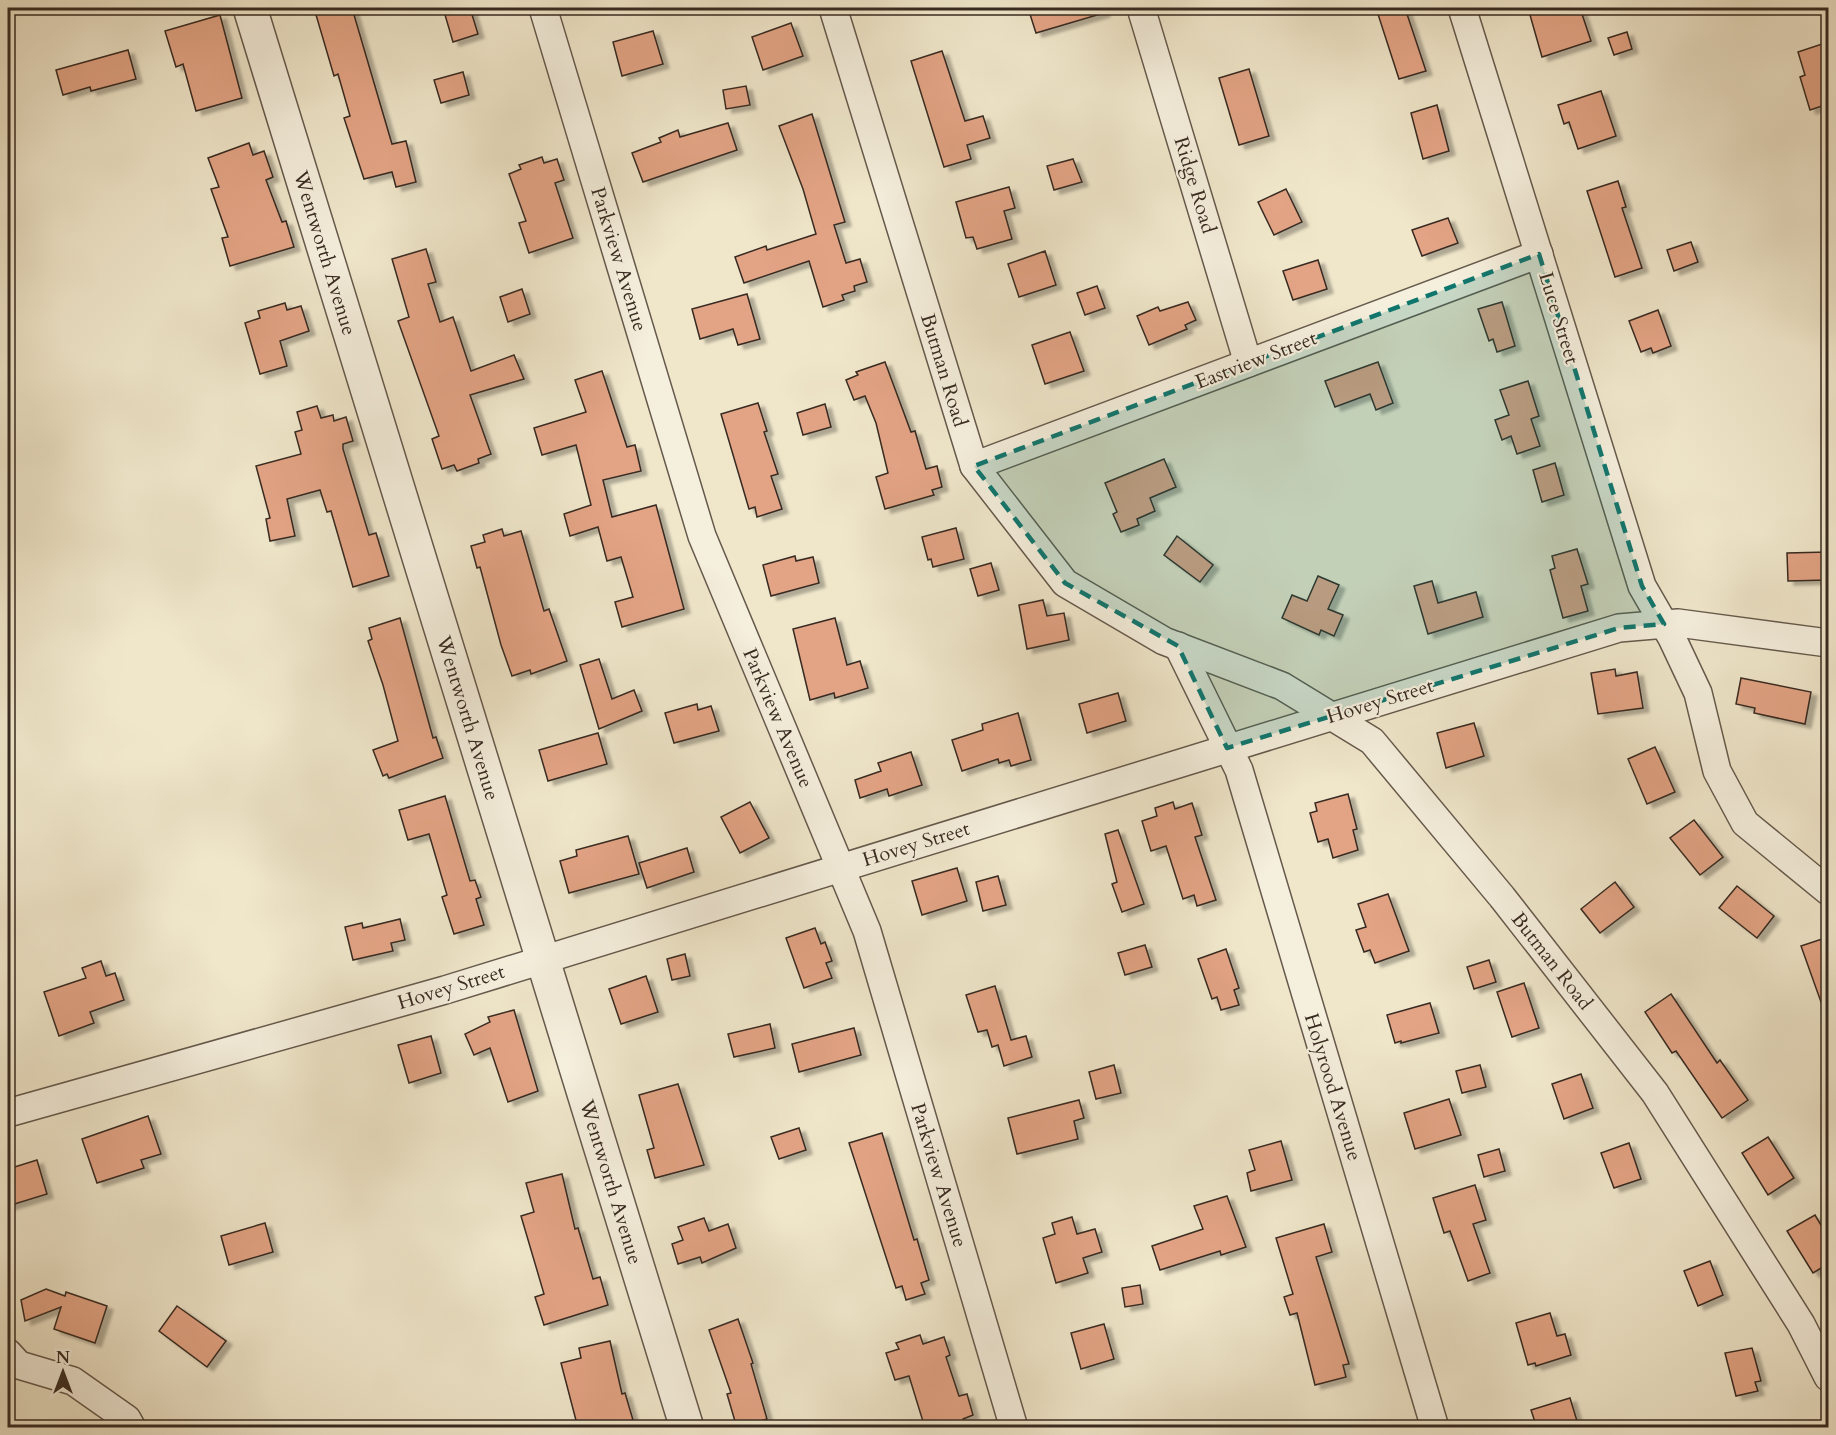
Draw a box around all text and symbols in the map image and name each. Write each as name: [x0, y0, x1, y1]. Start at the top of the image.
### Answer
street label: Ridge Road: [1168, 133, 1223, 237]
street label: Wentworth Avenue: [287, 167, 363, 338]
street label: Parkview Avenue: [584, 184, 654, 334]
street label: Luce Street: [1532, 269, 1586, 368]
street label: Butman Road: [914, 310, 974, 430]
street label: Eastview Street: [1191, 324, 1321, 396]
street label: Wentworth Avenue: [430, 632, 506, 803]
street label: Parkview Avenue: [736, 644, 820, 792]
street label: Hovey Street: [1323, 672, 1438, 730]
street label: Hovey Street: [859, 815, 974, 873]
street label: Butman Road: [1505, 907, 1599, 1016]
street label: Hovey Street: [394, 958, 509, 1016]
street label: Holyrood Avenue: [1298, 1010, 1368, 1164]
street label: Wentworth Avenue: [573, 1096, 649, 1267]
street label: Parkview Avenue: [904, 1100, 974, 1250]
north arrow: [33, 1342, 93, 1402]
text: N: [56, 1347, 70, 1369]

